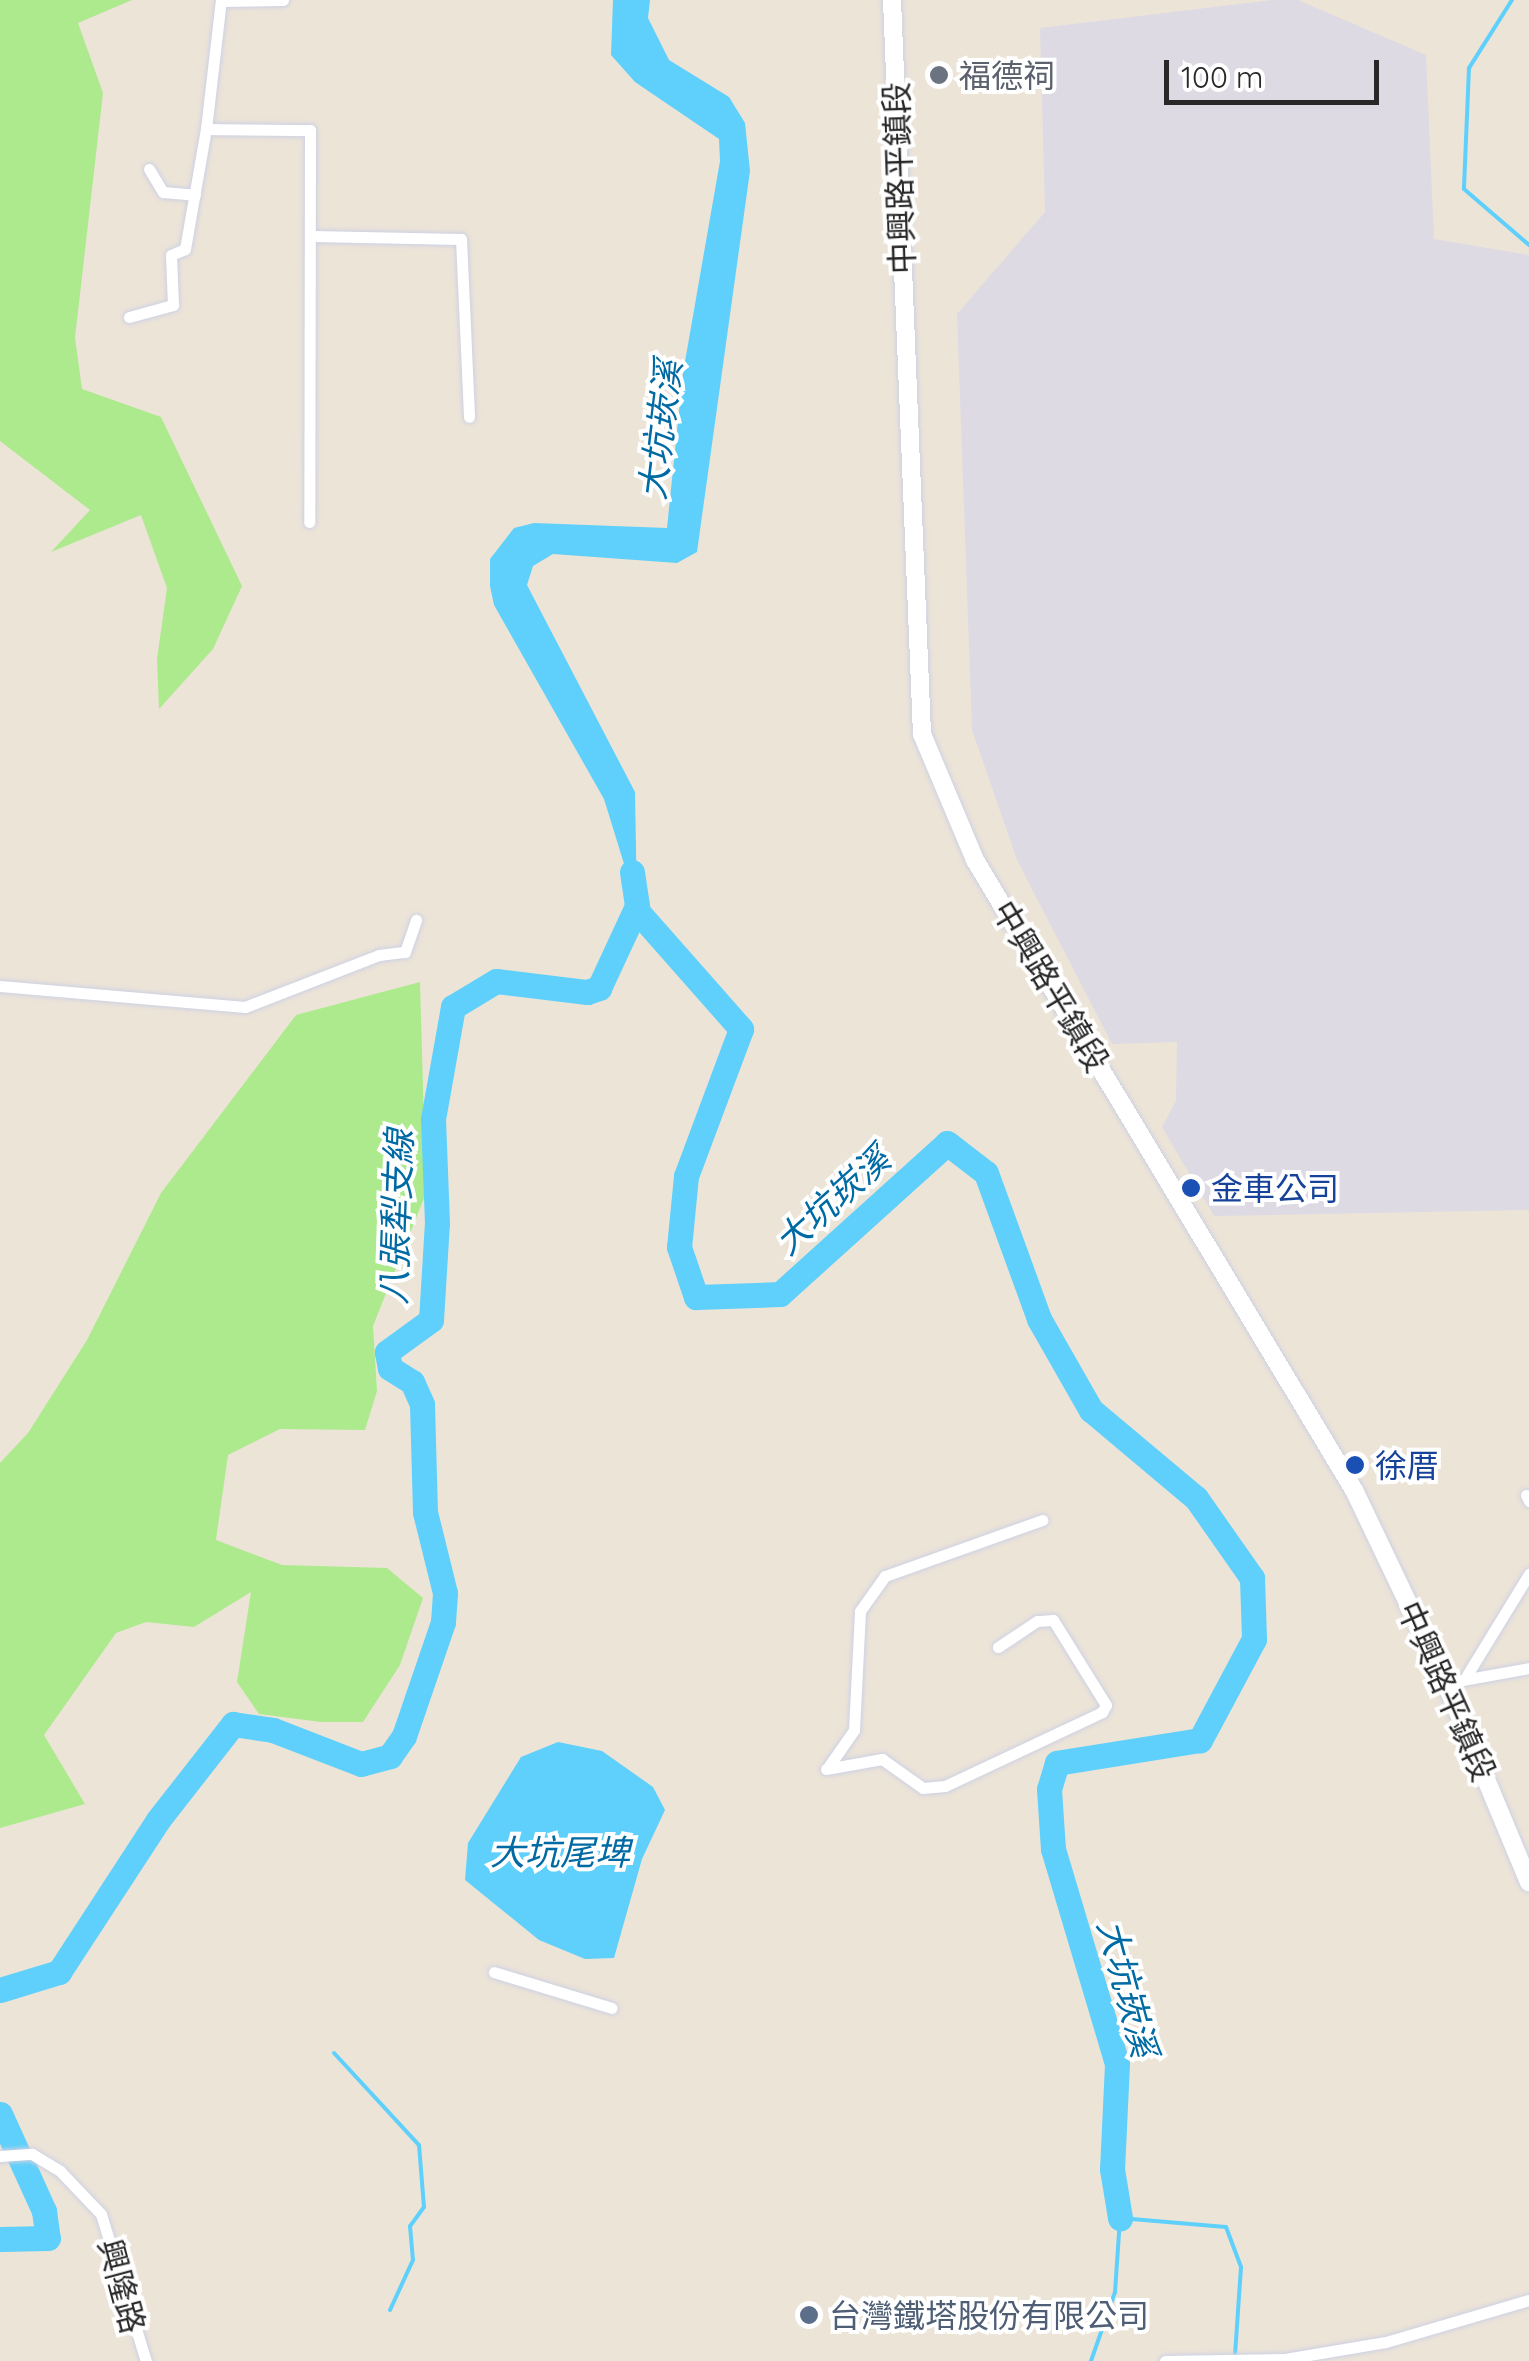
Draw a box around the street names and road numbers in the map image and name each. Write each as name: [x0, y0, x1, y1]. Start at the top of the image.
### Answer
street label: 中興路平鎮段: [876, 81, 922, 275]
street label: 中興路平鎮段: [985, 894, 1117, 1078]
street label: 中興路平鎮段: [1390, 1595, 1504, 1787]
street label: 興隆路: [91, 2235, 153, 2337]

